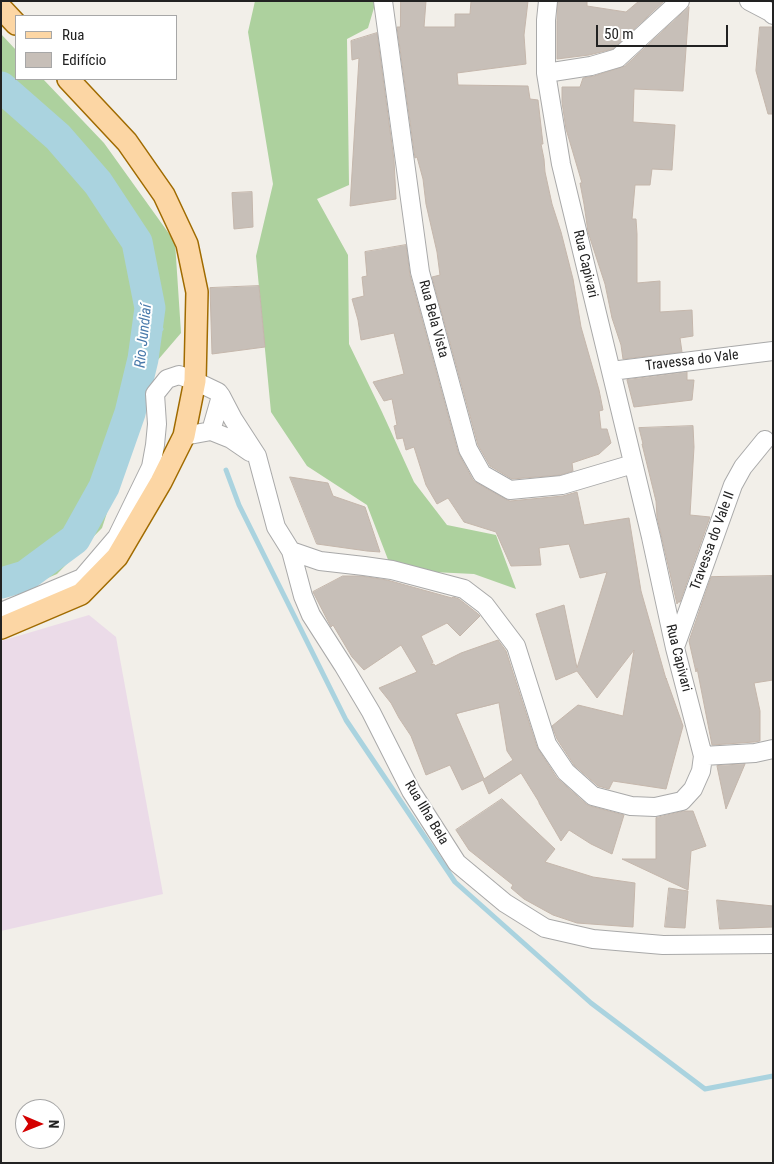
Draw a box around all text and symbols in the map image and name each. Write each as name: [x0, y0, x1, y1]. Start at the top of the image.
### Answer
legend: [15, 15, 178, 80]
scale bar: [599, 15, 732, 47]
text: 50 m: [604, 25, 634, 43]
text: Rua: [62, 26, 84, 44]
text: Edifício: [62, 51, 106, 69]
street label: Rua Capivari: [569, 229, 601, 299]
street label: Rua Bela Vista: [415, 278, 451, 360]
water label: Rio Jundiaí: [132, 303, 156, 369]
street label: Travessa do Vale: [644, 347, 740, 375]
street label: Travessa do Vale II: [687, 489, 739, 593]
street label: Rua Capivari: [662, 623, 694, 693]
street label: Rua Ilha Bela: [400, 778, 452, 848]
north arrow: [15, 1099, 65, 1149]
text: N: [46, 1120, 62, 1129]

